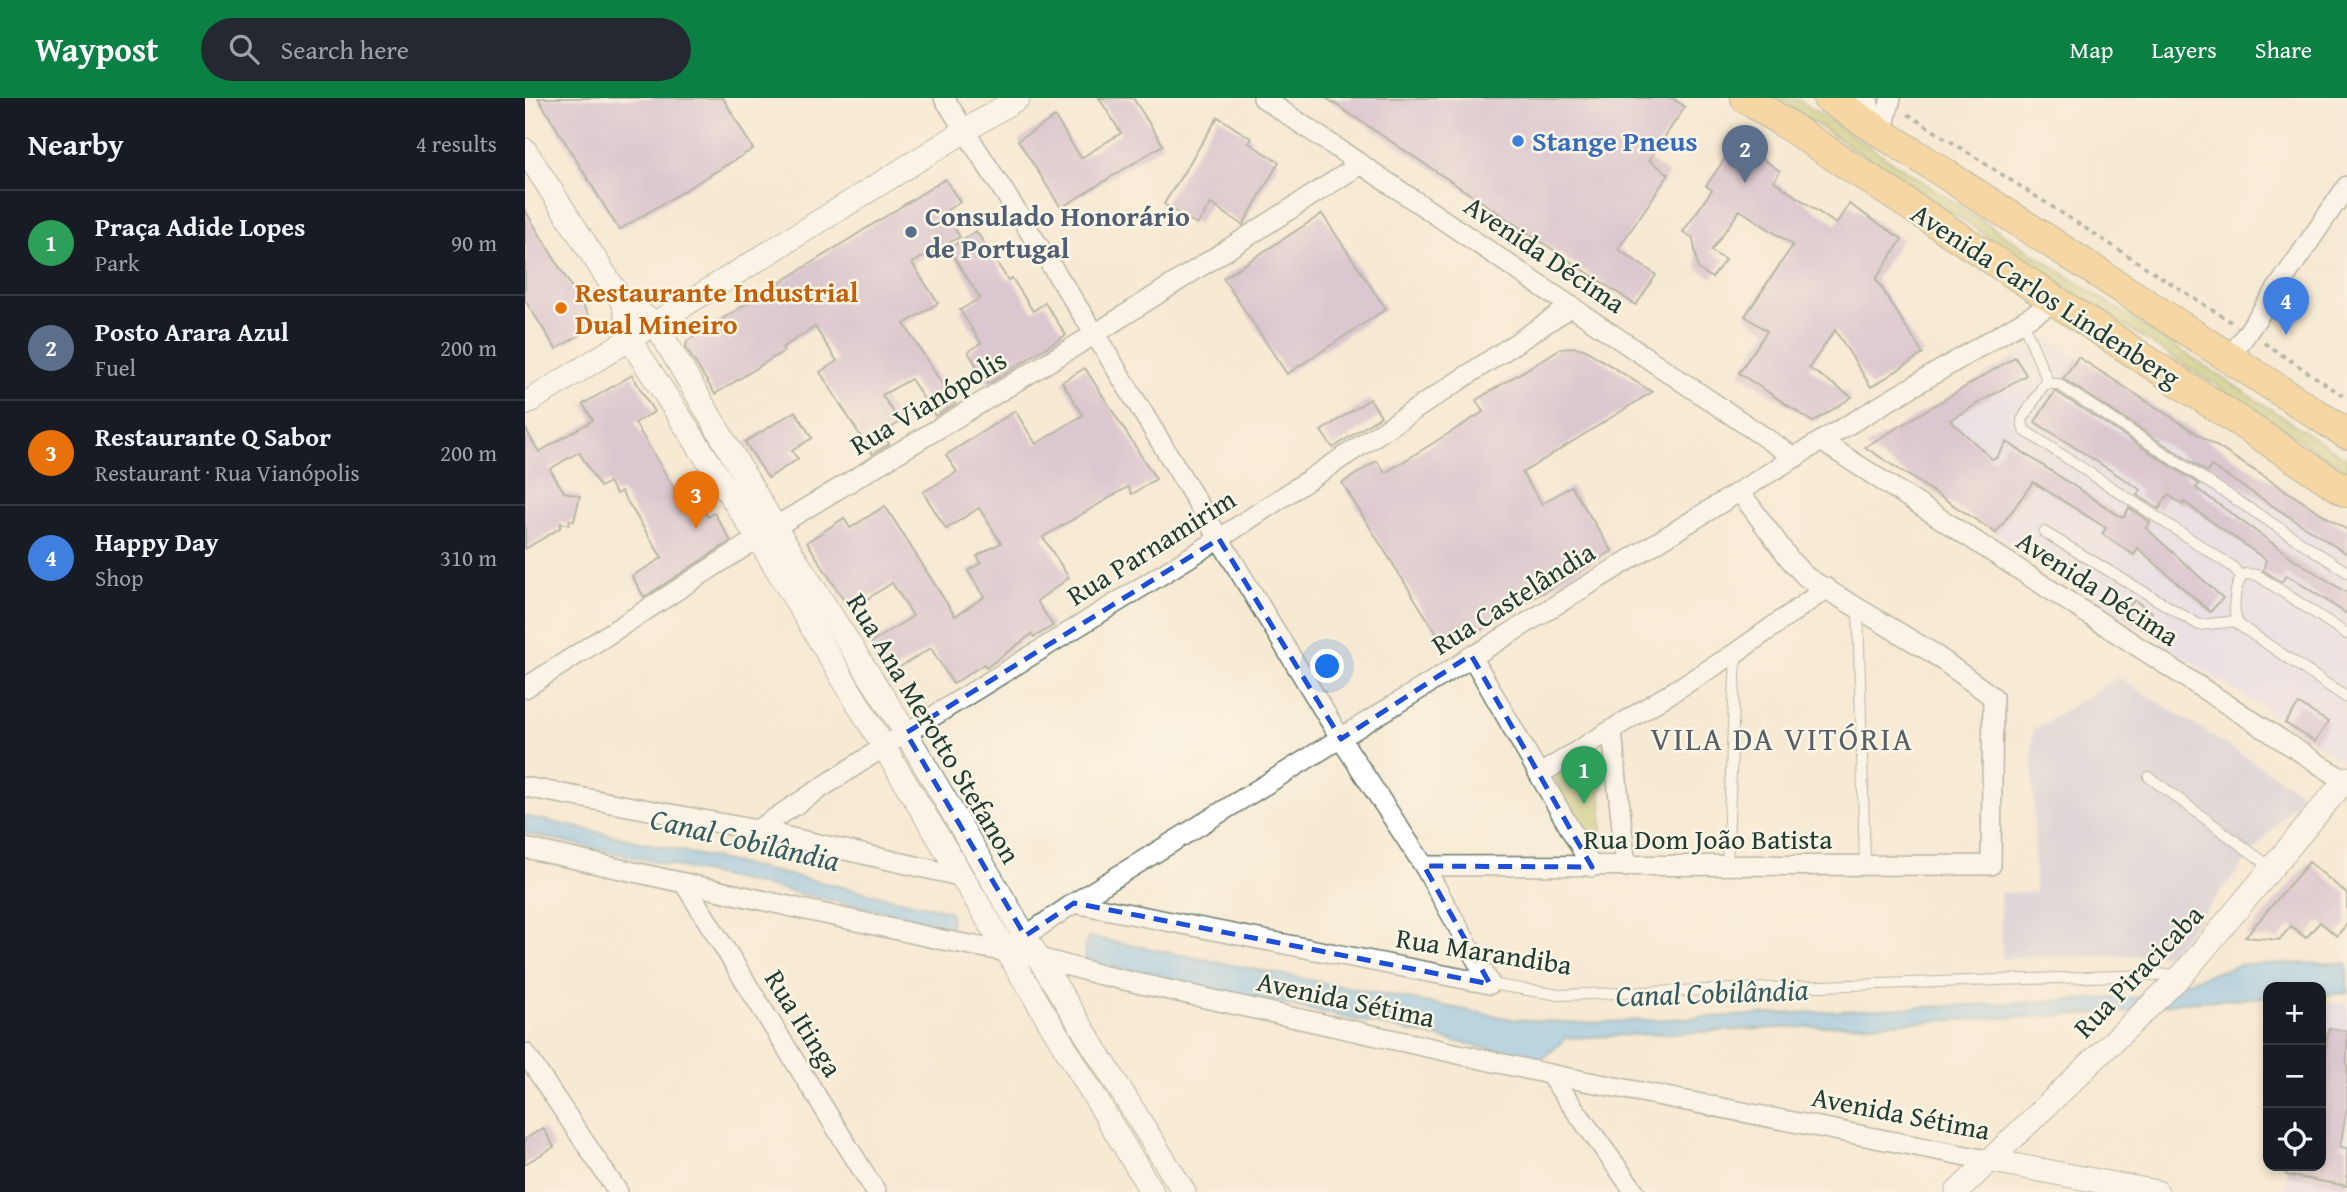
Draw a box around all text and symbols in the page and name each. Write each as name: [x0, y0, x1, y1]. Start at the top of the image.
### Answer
search box: [201, 18, 691, 81]
text: Waypost: [35, 25, 159, 73]
icon: search: [225, 30, 263, 68]
text: Search here: [281, 30, 409, 69]
text: Map: [2070, 32, 2113, 67]
text: Layers: [2151, 32, 2217, 67]
text: Share: [2255, 32, 2312, 67]
place label: Stange Pneus: [1532, 120, 1698, 161]
text: Nearby: [28, 122, 124, 166]
pin: 2: [1722, 125, 1768, 183]
text: 4 results: [416, 127, 497, 160]
marker: Stange Pneus: [1510, 133, 1526, 149]
street label: Avenida Décima: [1457, 184, 1635, 323]
street label: Avenida Carlos Lindenberg: [1904, 192, 2189, 397]
place label: Consulado Honorário de Portugal: [925, 195, 1190, 268]
text: Praça Adide Lopes: [95, 207, 305, 246]
marker: Consulado Honorário de Portugal: [903, 224, 919, 240]
text: 1: [45, 226, 57, 259]
text: 90 m: [451, 226, 497, 259]
text: Park: [95, 246, 139, 279]
place label: Restaurante Industrial Dual Mineiro: [575, 271, 859, 344]
pin: 4: [2263, 277, 2309, 335]
marker: Restaurante Industrial Dual Mineiro: [553, 300, 569, 316]
text: Posto Arara Azul: [95, 312, 289, 351]
text: 2: [45, 331, 57, 364]
text: 200 m: [440, 331, 497, 364]
street label: Rua Vianópolis: [842, 339, 1014, 465]
text: Fuel: [95, 351, 136, 384]
text: Restaurante Q Sabor: [95, 417, 331, 456]
text: 3: [45, 436, 57, 469]
text: 200 m: [440, 436, 497, 469]
text: Restaurant · Rua Vianópolis: [95, 456, 360, 489]
pin: 3: [673, 471, 719, 529]
street label: Rua Parnamirim: [1058, 478, 1243, 615]
street label: Avenida Décima: [2009, 520, 2188, 656]
text: Happy Day: [95, 522, 219, 561]
street label: Rua Castelândia: [1423, 530, 1603, 664]
text: 4: [45, 541, 57, 574]
text: 310 m: [440, 541, 497, 574]
text: Shop: [95, 561, 143, 594]
street label: Rua Ana Merotto Stefanon: [837, 585, 1032, 871]
your location: [1310, 649, 1344, 683]
district label: VILA DA VITÓRIA: [1650, 715, 1914, 762]
pin: 1: [1561, 746, 1607, 804]
water label: Canal Cobilândia: [646, 796, 844, 882]
street label: Rua Dom João Batista: [1584, 818, 1833, 859]
street label: Rua Piracicaba: [2063, 894, 2213, 1047]
street label: Rua Marandiba: [1393, 916, 1576, 985]
street label: Avenida Sétima: [1254, 960, 1439, 1037]
street label: Rua Itinga: [755, 961, 854, 1085]
water label: Canal Cobilândia: [1615, 967, 1809, 1017]
map controls: [2263, 982, 2326, 1171]
button: +: [2263, 982, 2326, 1045]
button: −: [2263, 1045, 2326, 1108]
street label: Avenida Sétima: [1809, 1075, 1994, 1150]
button: locate: [2263, 1108, 2326, 1171]

